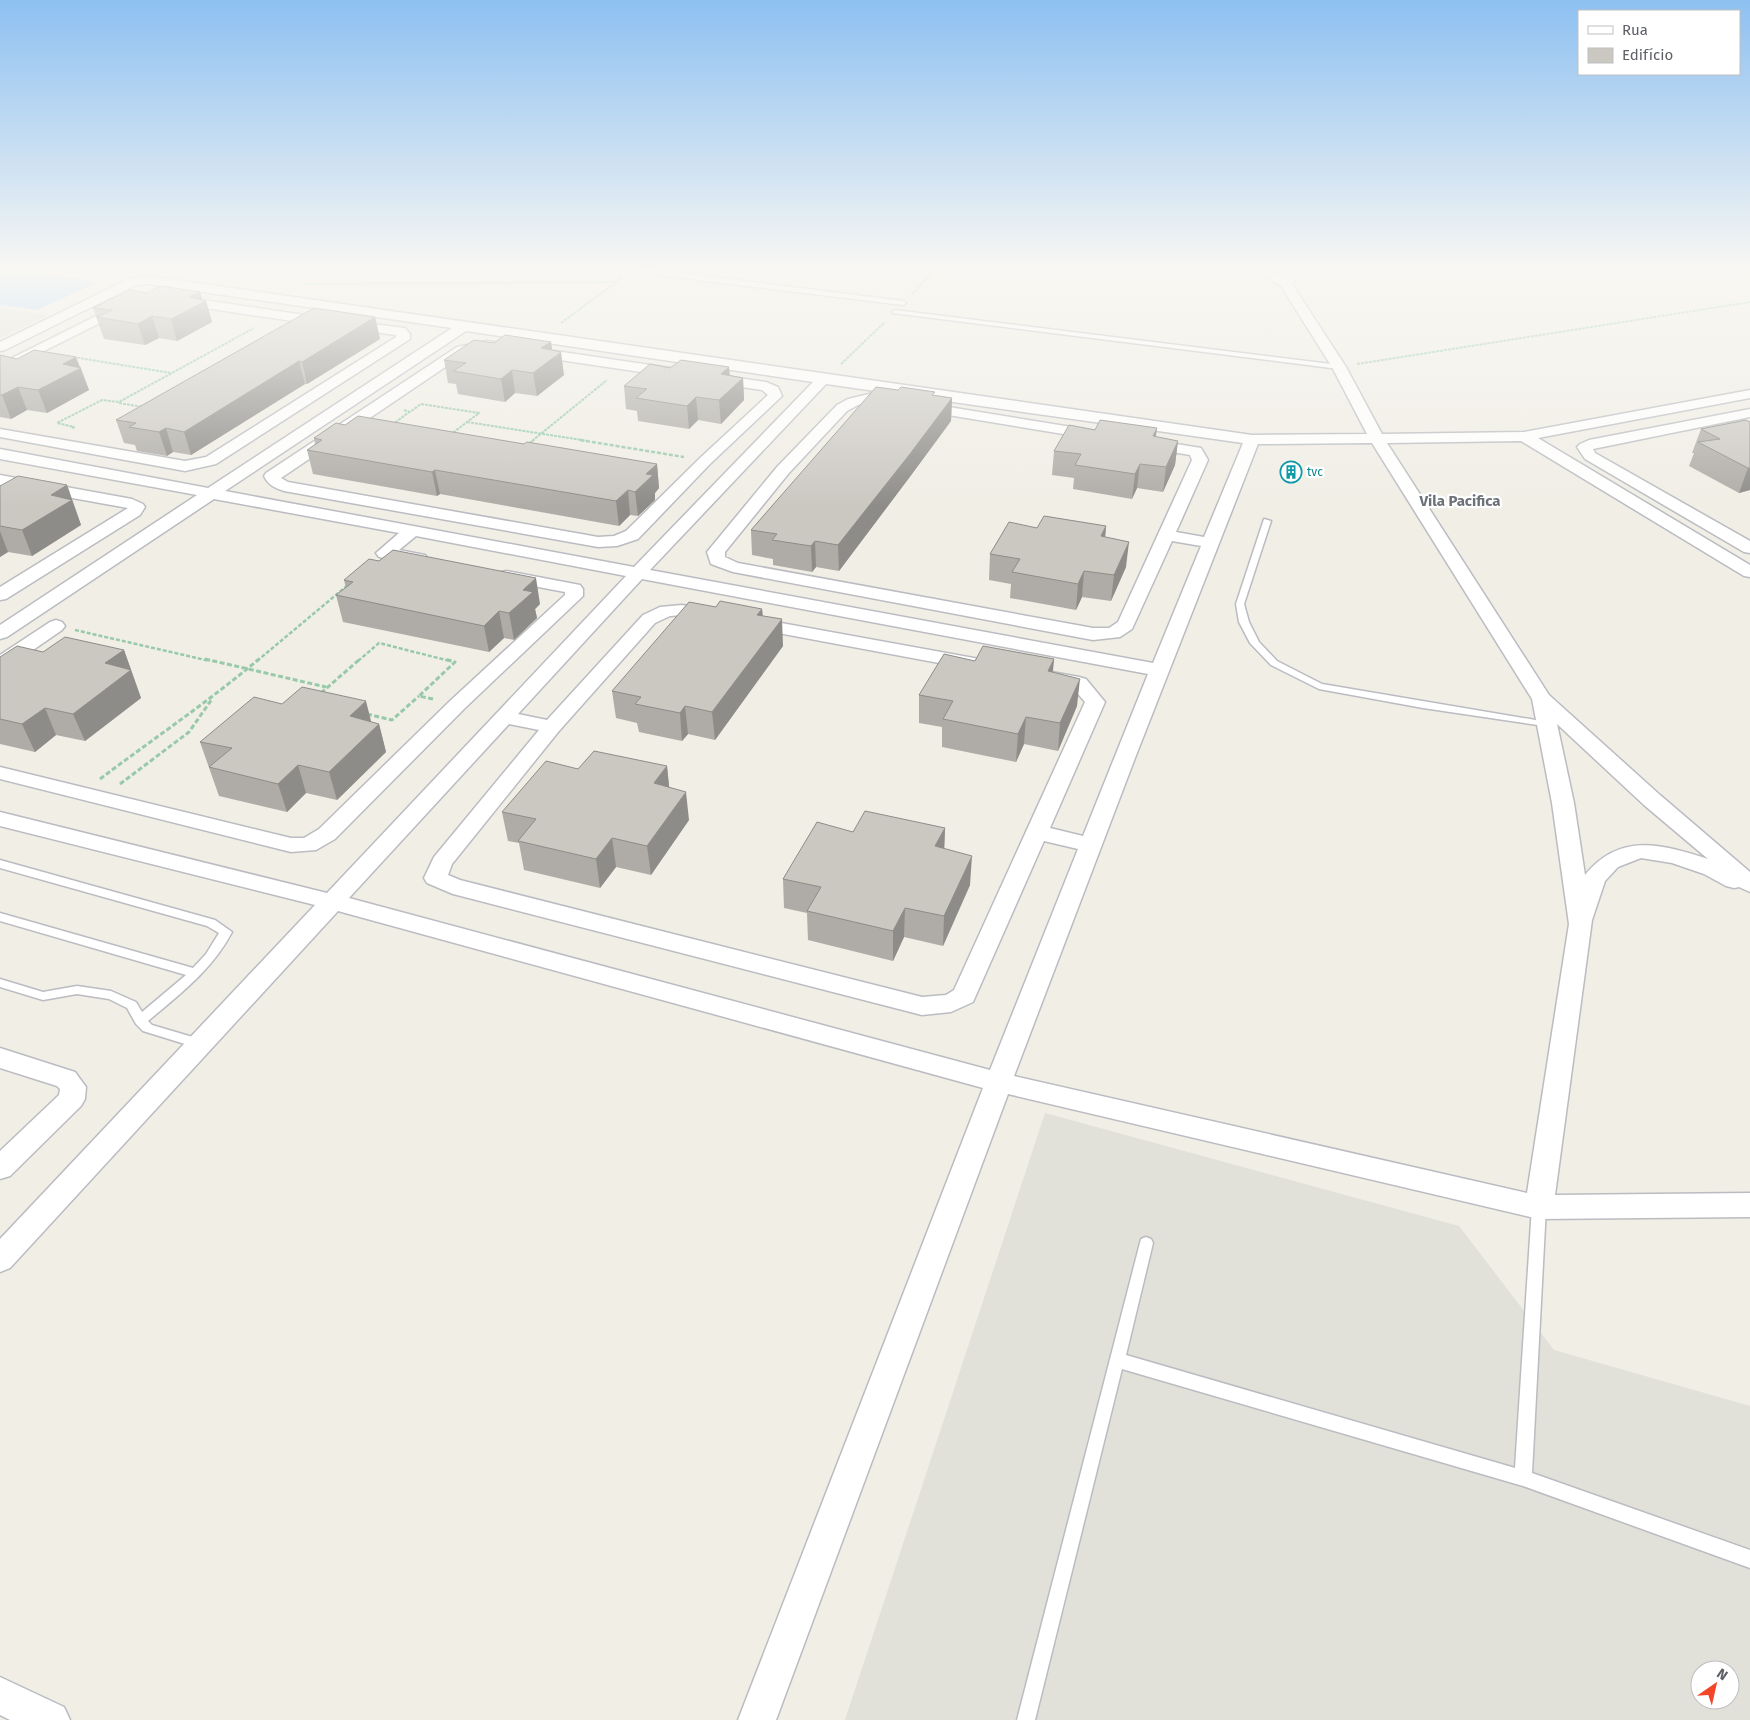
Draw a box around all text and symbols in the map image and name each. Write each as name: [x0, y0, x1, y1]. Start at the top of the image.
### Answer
legend: [1578, 10, 1740, 75]
text: Rua: [1622, 21, 1648, 39]
text: Edifício: [1622, 46, 1673, 64]
building icon: tvc: [1279, 460, 1303, 484]
place label: tvc: [1307, 465, 1323, 479]
district label: Vila Pacifica: [1418, 492, 1501, 510]
north arrow: [1690, 1660, 1740, 1710]
text: N: [1713, 1665, 1731, 1684]

